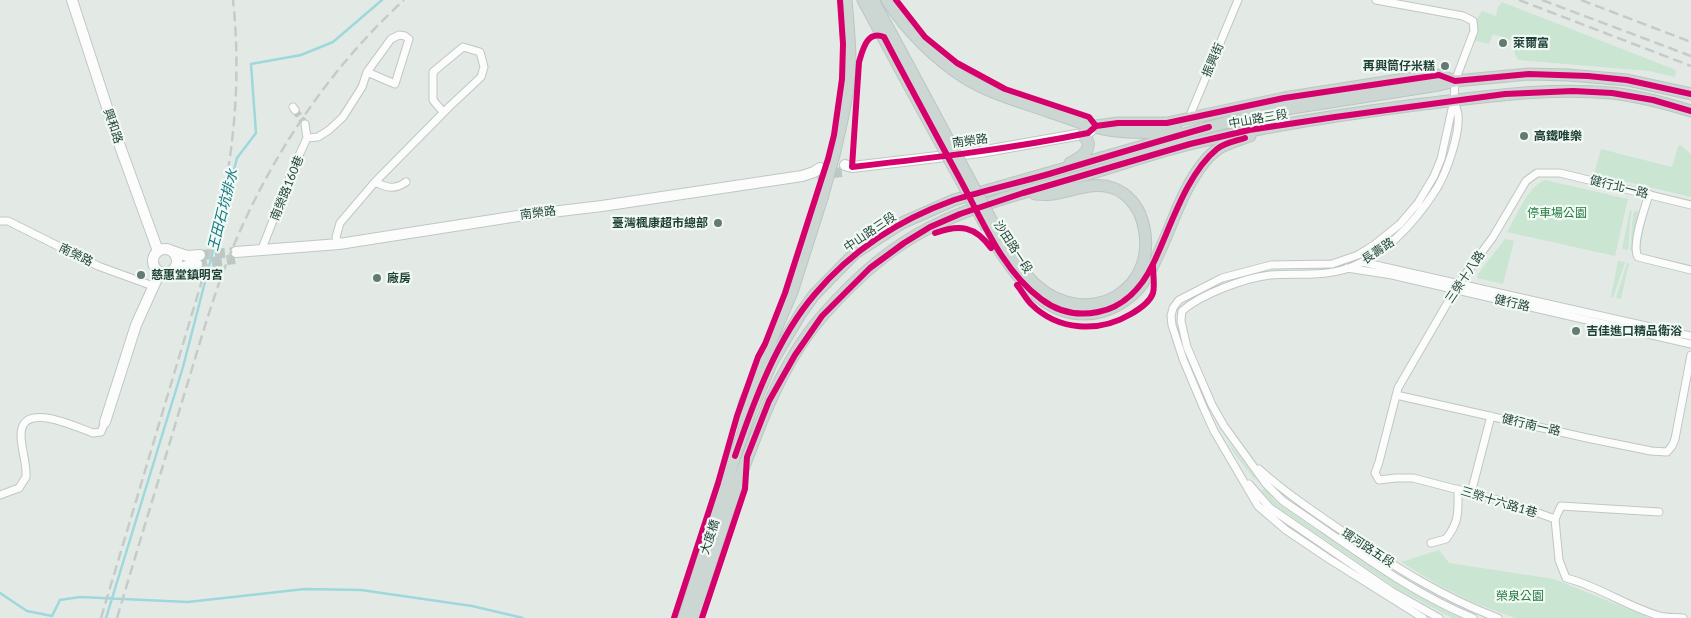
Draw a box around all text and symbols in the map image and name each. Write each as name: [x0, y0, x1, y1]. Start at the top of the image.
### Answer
place label: 萊爾富: [1513, 36, 1549, 50]
marker: 萊爾富: [1497, 37, 1509, 49]
street label: 振興街: [1199, 41, 1227, 79]
place label: 再興筒仔米糕: [1363, 59, 1435, 73]
marker: 再興筒仔米糕: [1439, 60, 1451, 72]
street label: 興和路: [100, 107, 126, 145]
street label: 中山路三段: [1227, 107, 1289, 131]
place label: 高鐵唯樂: [1534, 129, 1582, 143]
marker: 高鐵唯樂: [1518, 130, 1530, 142]
street label: 南榮路: [951, 131, 989, 151]
street label: 南榮路160巷: [267, 153, 307, 223]
water label: 王田石坑排水: [205, 167, 241, 253]
street label: 健行北一路: [1588, 173, 1650, 201]
street label: 南榮路: [519, 204, 557, 222]
park label: 停車場公園: [1527, 206, 1587, 220]
street label: 中山路三段: [841, 209, 899, 255]
place label: 臺灣楓康超市總部: [612, 216, 708, 230]
marker: 臺灣楓康超市總部: [712, 217, 724, 229]
street label: 沙田路一段: [991, 218, 1035, 276]
street label: 長壽路: [1359, 235, 1397, 267]
street label: 南榮路: [57, 241, 95, 269]
street label: 三榮十八路: [1442, 248, 1488, 306]
place label: 慈惠堂鎮明宮: [151, 268, 223, 282]
marker: 慈惠堂鎮明宮: [135, 269, 147, 281]
place label: 廠房: [387, 271, 411, 285]
marker: 廠房: [371, 272, 383, 284]
street label: 健行路: [1493, 292, 1531, 314]
place label: 吉佳進口精品衛浴: [1586, 324, 1682, 338]
marker: 吉佳進口精品衛浴: [1570, 325, 1582, 337]
street label: 健行南一路: [1500, 411, 1562, 439]
street label: 三榮十六路1巷: [1459, 484, 1539, 520]
street label: 大度橋: [698, 518, 722, 556]
street label: 環河路五段: [1339, 526, 1397, 570]
park label: 榮泉公園: [1496, 589, 1544, 603]

